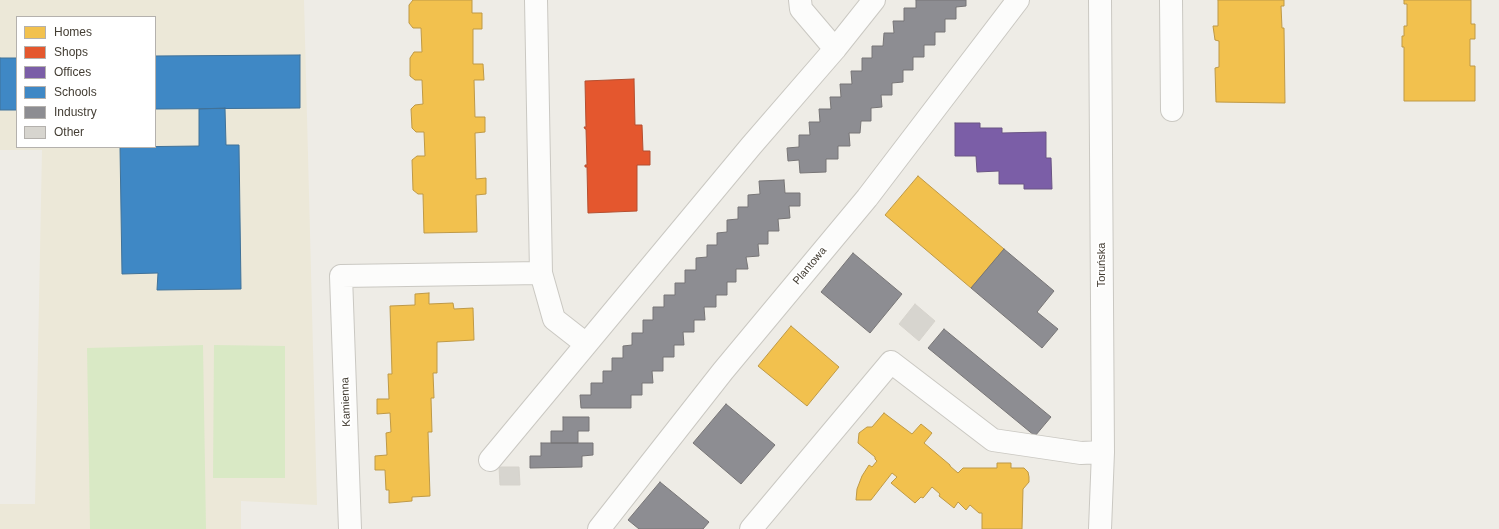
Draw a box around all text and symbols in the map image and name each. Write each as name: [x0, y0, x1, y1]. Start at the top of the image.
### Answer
legend: [16, 16, 156, 148]
text: Homes: [54, 25, 92, 39]
text: Shops: [54, 45, 88, 59]
text: Offices: [54, 65, 91, 79]
text: Schools: [54, 85, 97, 99]
text: Industry: [54, 105, 97, 119]
text: Other: [54, 125, 84, 139]
street label: Toruńska: [1095, 243, 1109, 287]
street label: Plantowa: [790, 244, 830, 288]
street label: Kamienna: [339, 377, 353, 427]

